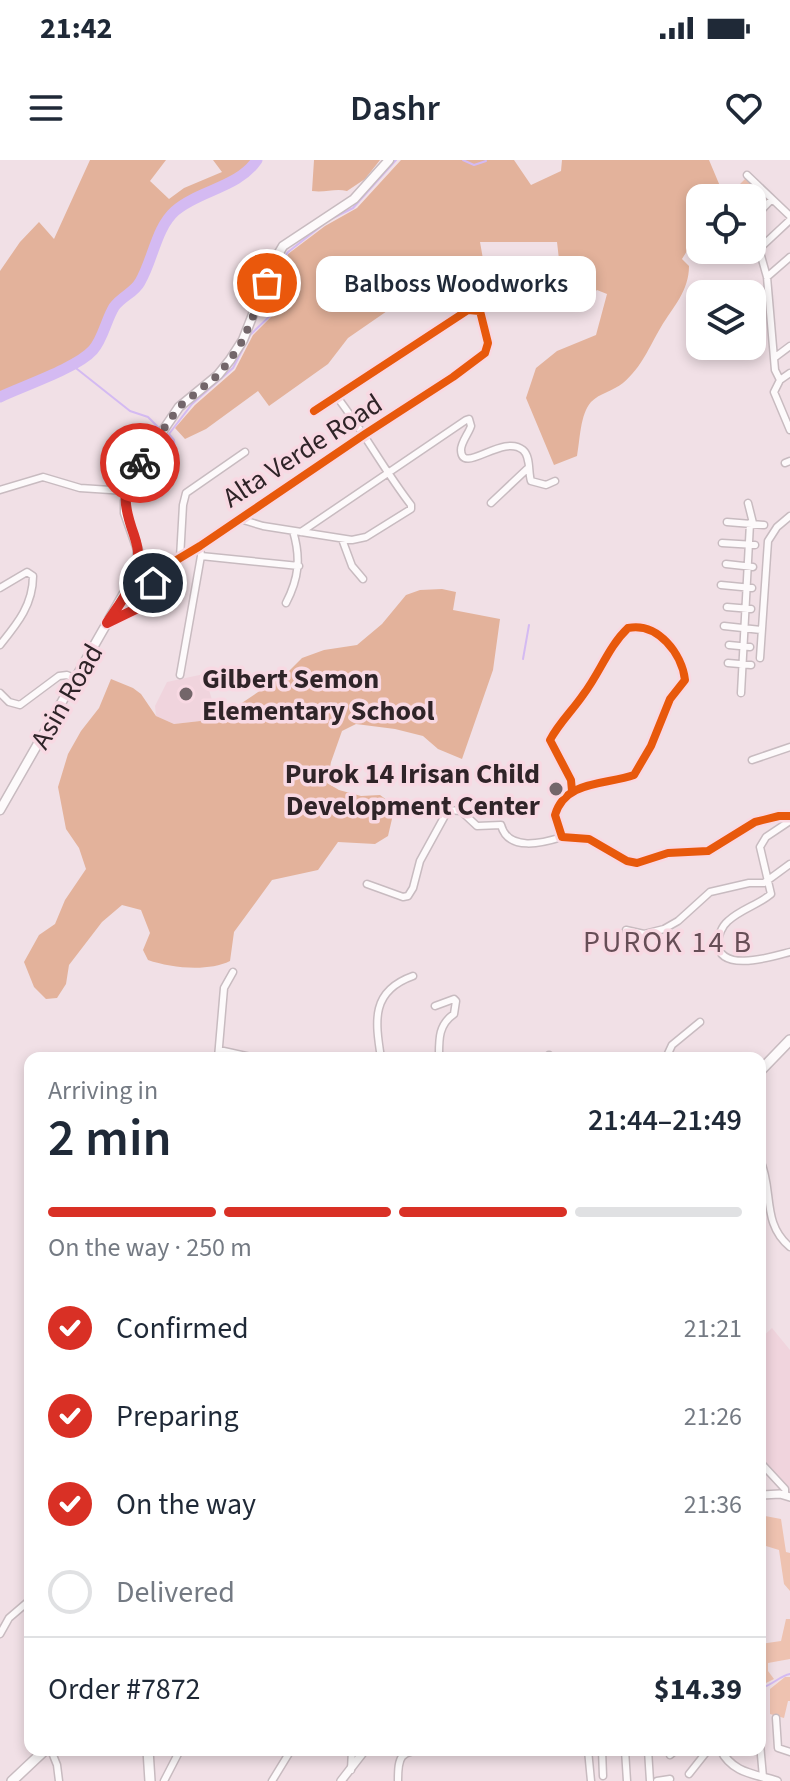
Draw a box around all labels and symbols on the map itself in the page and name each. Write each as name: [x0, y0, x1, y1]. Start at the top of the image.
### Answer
pin: [233, 249, 301, 317]
callout: Balboss Woodworks: [315, 255, 595, 311]
street label: Alta Verde Road: [215, 384, 390, 518]
courier: [100, 423, 180, 503]
pin: [119, 549, 187, 617]
street label: Asin Road: [21, 637, 113, 756]
place label: Gilbert Semon Elementary School: [202, 659, 435, 731]
marker: Gilbert Semon Elementary School: [177, 685, 195, 703]
place label: Purok 14 Irisan Child Development Center: [285, 754, 541, 826]
marker: Purok 14 Irisan Child Development Center: [547, 780, 565, 798]
district label: PUROK 14 B: [583, 921, 753, 964]

